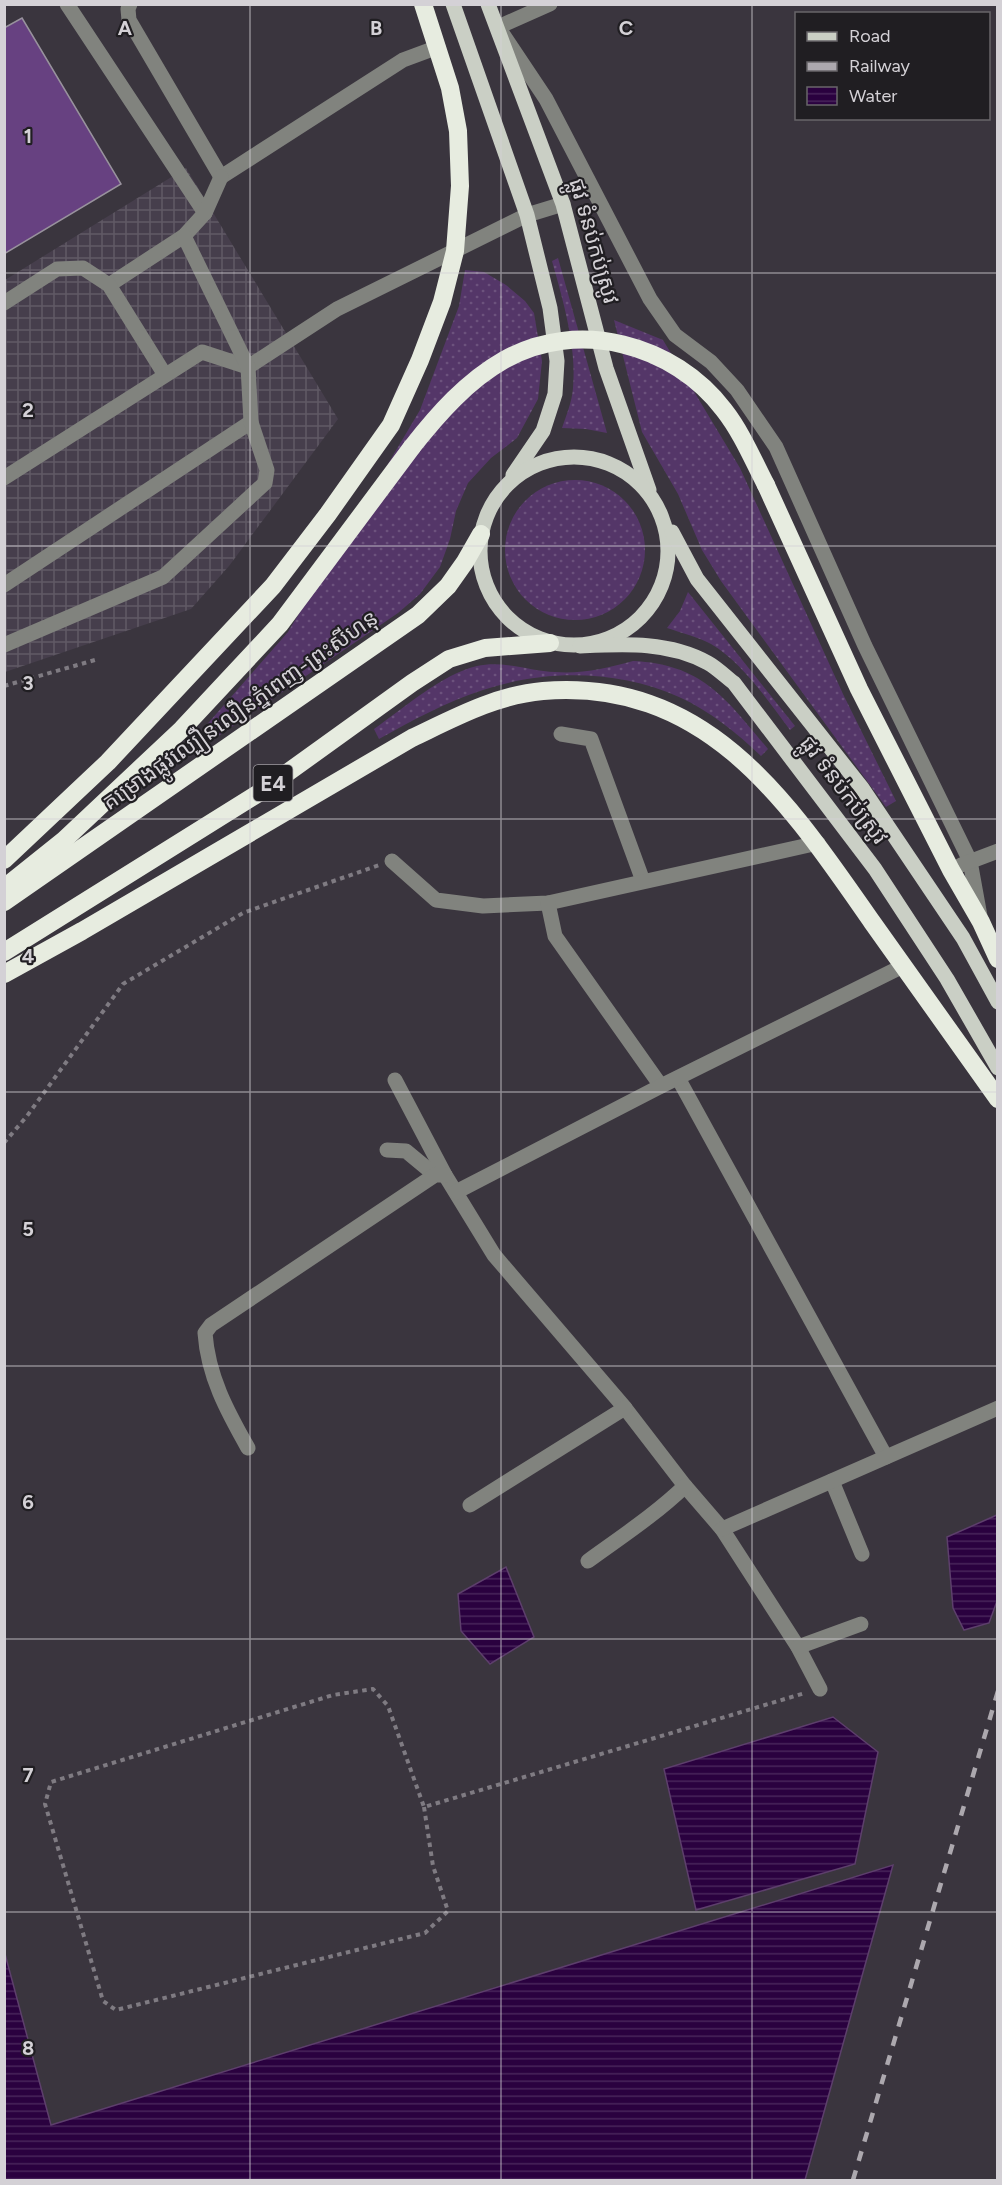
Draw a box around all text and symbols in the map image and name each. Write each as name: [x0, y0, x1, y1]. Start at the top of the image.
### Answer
legend: [795, 12, 990, 120]
text: A: [118, 16, 133, 40]
text: B: [370, 16, 382, 40]
text: C: [619, 16, 633, 40]
text: Road: [849, 25, 890, 47]
text: Railway: [849, 55, 911, 77]
text: Water: [849, 85, 897, 107]
text: 1: [24, 124, 32, 148]
street label: ផ្លូវ ទំនប់កប់ស្រូវ: [557, 175, 625, 309]
text: 2: [22, 398, 34, 422]
street label: គម្រោងផ្លូវល្បឿនលឿនភ្នំពេញ-ព្រះសីហនុ: [96, 603, 387, 821]
text: 3: [22, 671, 34, 695]
street label: ផ្លូវ ទំនប់កប់ស្រូវ: [789, 730, 894, 854]
road number: E4: [254, 765, 292, 801]
text: 4: [22, 944, 35, 968]
text: 5: [22, 1217, 34, 1241]
text: 6: [22, 1490, 34, 1514]
text: 7: [22, 1763, 34, 1787]
text: 8: [22, 2036, 34, 2060]

